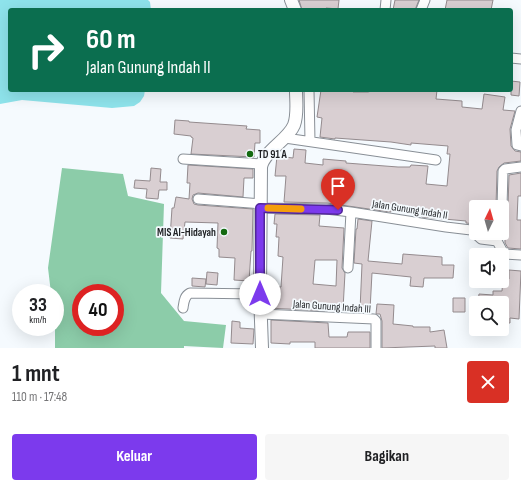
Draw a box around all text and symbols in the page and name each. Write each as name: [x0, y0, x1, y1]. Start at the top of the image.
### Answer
text: 60 m: [86, 23, 135, 56]
icon: right: [20, 24, 72, 76]
text: Jalan Gunung Indah II: [86, 57, 211, 78]
place label: TD 91 A: [258, 148, 287, 161]
marker: TD 91 A: [245, 149, 255, 159]
pin: [321, 169, 355, 210]
icon: arrive: [327, 175, 349, 197]
street label: Jalan Gunung Indah II: [370, 197, 449, 222]
north arrow: [469, 200, 509, 240]
map controls: [469, 200, 509, 336]
place label: MIS Al-Hidayah: [157, 226, 216, 239]
marker: MIS Al-Hidayah: [219, 227, 229, 237]
button: sound: [469, 248, 509, 288]
position arrow: [239, 273, 281, 315]
speed limit sign: 40: [72, 284, 124, 336]
text: 33: [29, 293, 47, 317]
button: search: [469, 296, 509, 336]
street label: Jalan Gunung Indah III: [291, 297, 372, 316]
text: km/h: [29, 314, 47, 326]
text: 1 mnt: [12, 359, 60, 388]
button: close: [467, 361, 509, 403]
text: 110 m · 17:48: [12, 389, 67, 405]
button: Keluar: [12, 434, 257, 480]
button: Bagikan: [265, 434, 509, 480]

